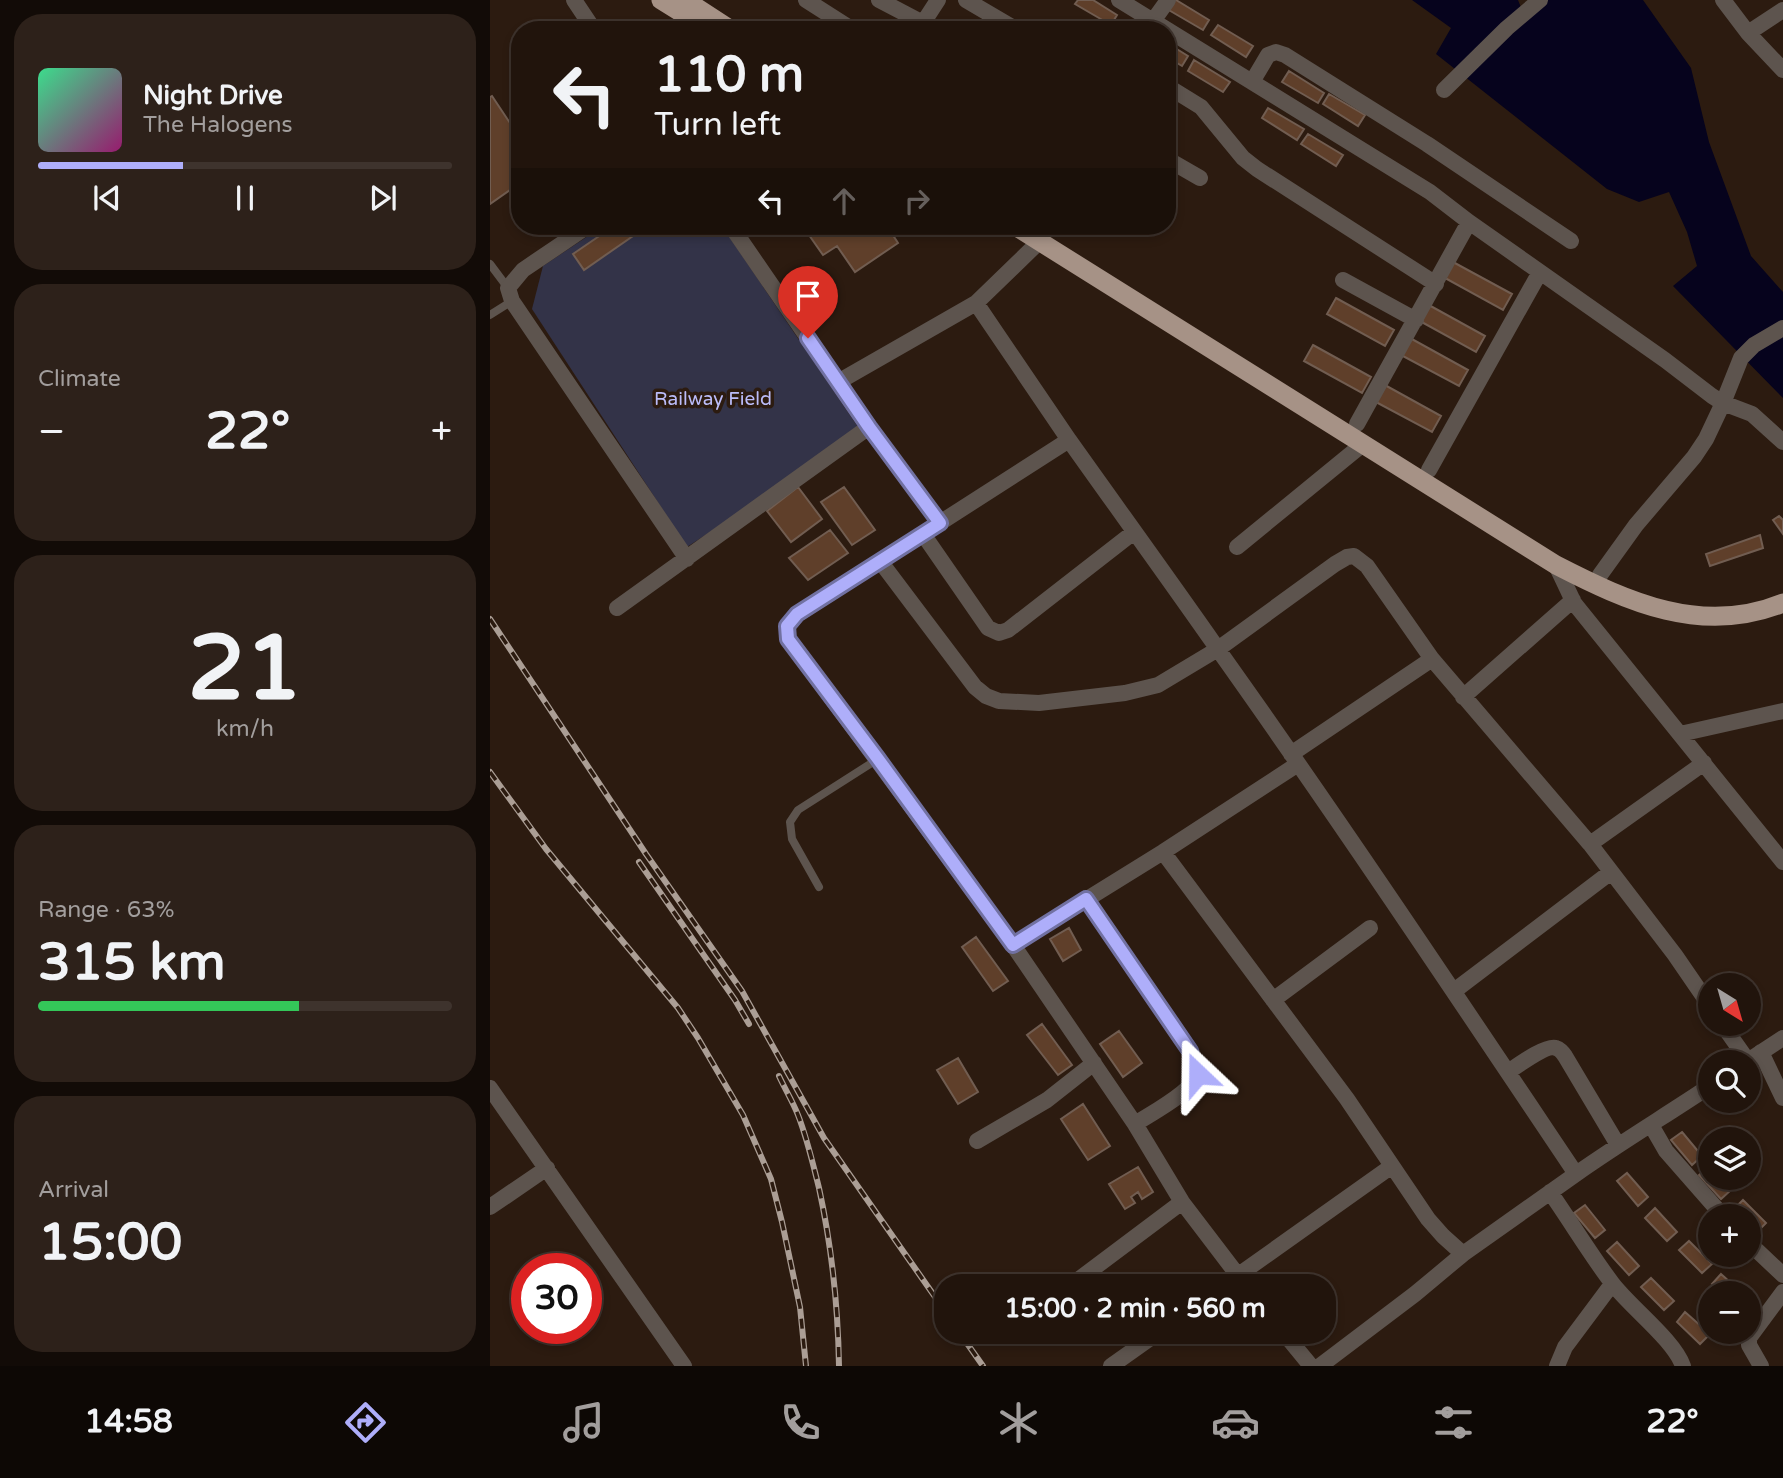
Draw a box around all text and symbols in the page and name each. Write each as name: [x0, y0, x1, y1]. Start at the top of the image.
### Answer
text: 110 m: [654, 46, 804, 105]
icon: left: [539, 49, 630, 140]
text: Night Drive: [143, 80, 283, 111]
text: Turn left: [654, 106, 781, 144]
text: The Halogens: [143, 111, 292, 139]
icon: previous: [88, 179, 126, 217]
icon: pause: [226, 179, 264, 217]
icon: next: [364, 179, 402, 217]
icon: left: [752, 182, 790, 220]
icon: ahead: [825, 182, 863, 220]
icon: right: [898, 182, 936, 220]
pin: [778, 266, 838, 338]
icon: arrive: [789, 277, 827, 315]
text: Climate: [38, 365, 121, 393]
park label: Railway Field: [654, 388, 772, 410]
text: 22°: [205, 400, 290, 463]
text: −: [38, 409, 65, 455]
text: +: [431, 409, 452, 455]
text: 21: [188, 614, 302, 724]
text: km/h: [216, 715, 274, 743]
text: Range · 63%: [38, 896, 174, 924]
text: 315 km: [38, 931, 226, 994]
north arrow: [1698, 973, 1760, 1036]
map controls: [1698, 973, 1761, 1344]
position arrow: [1161, 1037, 1235, 1111]
button: search: [1698, 1050, 1761, 1113]
button: layers: [1698, 1127, 1761, 1190]
text: Arrival: [38, 1176, 109, 1204]
button: +: [1698, 1204, 1761, 1267]
text: 15:00: [38, 1211, 182, 1274]
speed limit sign: 30: [511, 1253, 602, 1344]
button: −: [1698, 1281, 1761, 1344]
text: 15:00 · 2 min · 560 m: [1004, 1293, 1266, 1324]
icon: directions: [341, 1398, 390, 1447]
icon: music: [559, 1398, 608, 1447]
icon: phone: [776, 1398, 825, 1447]
icon: climate: [994, 1398, 1043, 1447]
icon: car: [1211, 1398, 1260, 1447]
icon: filters: [1429, 1398, 1478, 1447]
text: 14:58: [84, 1403, 173, 1441]
text: 22°: [1646, 1403, 1699, 1441]

